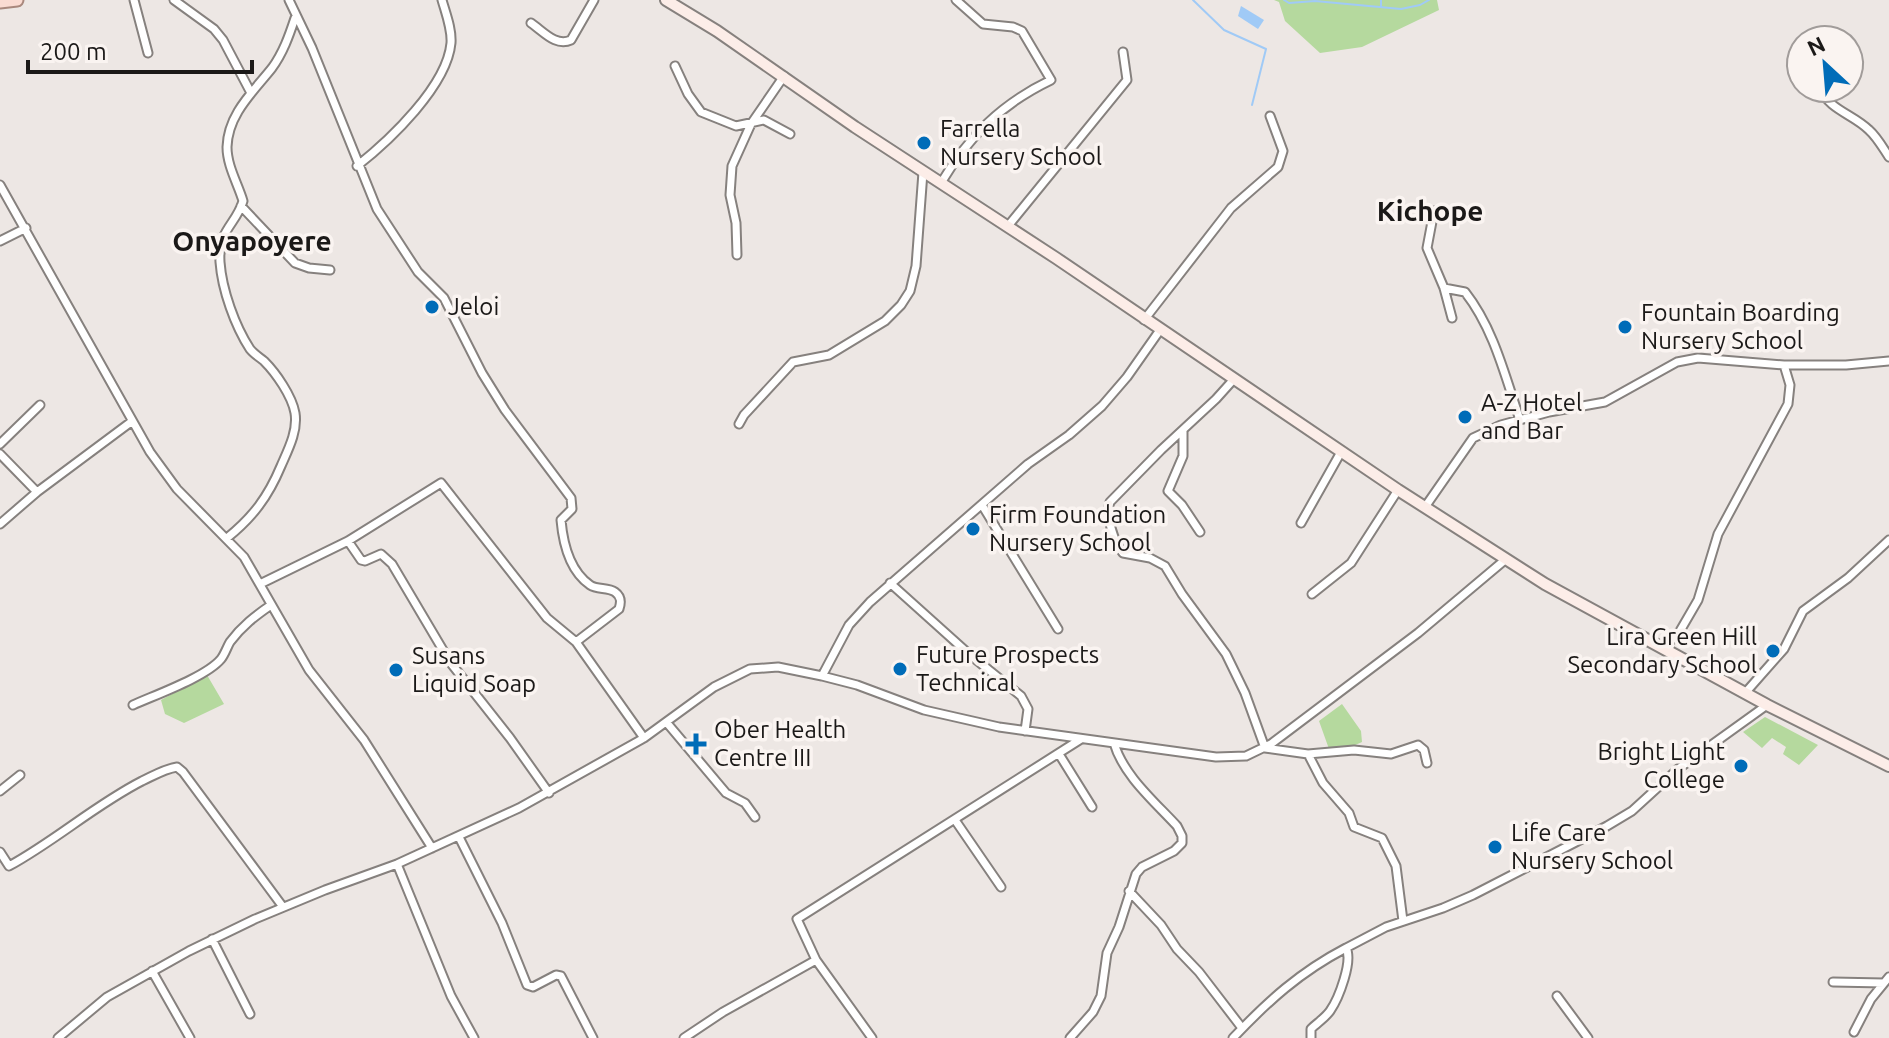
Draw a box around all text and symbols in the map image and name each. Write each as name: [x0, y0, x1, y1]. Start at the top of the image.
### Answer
scale bar: [28, 24, 252, 74]
north arrow: [1785, 24, 1865, 104]
text: N: [1803, 31, 1829, 60]
text: 200 m: [40, 38, 107, 65]
place label: Farrella Nursery School: [940, 115, 1102, 170]
marker: Farrella Nursery School: [915, 134, 933, 152]
district label: Kichope: [1377, 195, 1483, 226]
district label: Onyapoyere: [172, 225, 332, 256]
place label: Jeloi: [448, 293, 499, 320]
marker: Jeloi: [423, 298, 441, 316]
place label: Fountain Boarding Nursery School: [1641, 299, 1840, 354]
marker: Fountain Boarding Nursery School: [1616, 318, 1634, 336]
place label: A-Z Hotel and Bar: [1481, 389, 1582, 444]
marker: A-Z Hotel and Bar: [1456, 408, 1474, 426]
place label: Firm Foundation Nursery School: [989, 501, 1166, 556]
marker: Firm Foundation Nursery School: [964, 520, 982, 538]
place label: Lira Green Hill Secondary School: [1567, 623, 1757, 678]
place label: Future Prospects Technical: [916, 641, 1099, 696]
place label: Susans Liquid Soap: [412, 642, 536, 697]
marker: Lira Green Hill Secondary School: [1764, 642, 1782, 660]
marker: Future Prospects Technical: [891, 660, 909, 678]
marker: Susans Liquid Soap: [387, 661, 405, 679]
place label: Ober Health Centre III: [714, 716, 846, 771]
marker: Ober Health Centre III: [685, 733, 707, 755]
place label: Bright Light College: [1597, 738, 1726, 793]
marker: Bright Light College: [1732, 757, 1750, 775]
place label: Life Care Nursery School: [1511, 819, 1673, 874]
marker: Life Care Nursery School: [1486, 838, 1504, 856]

